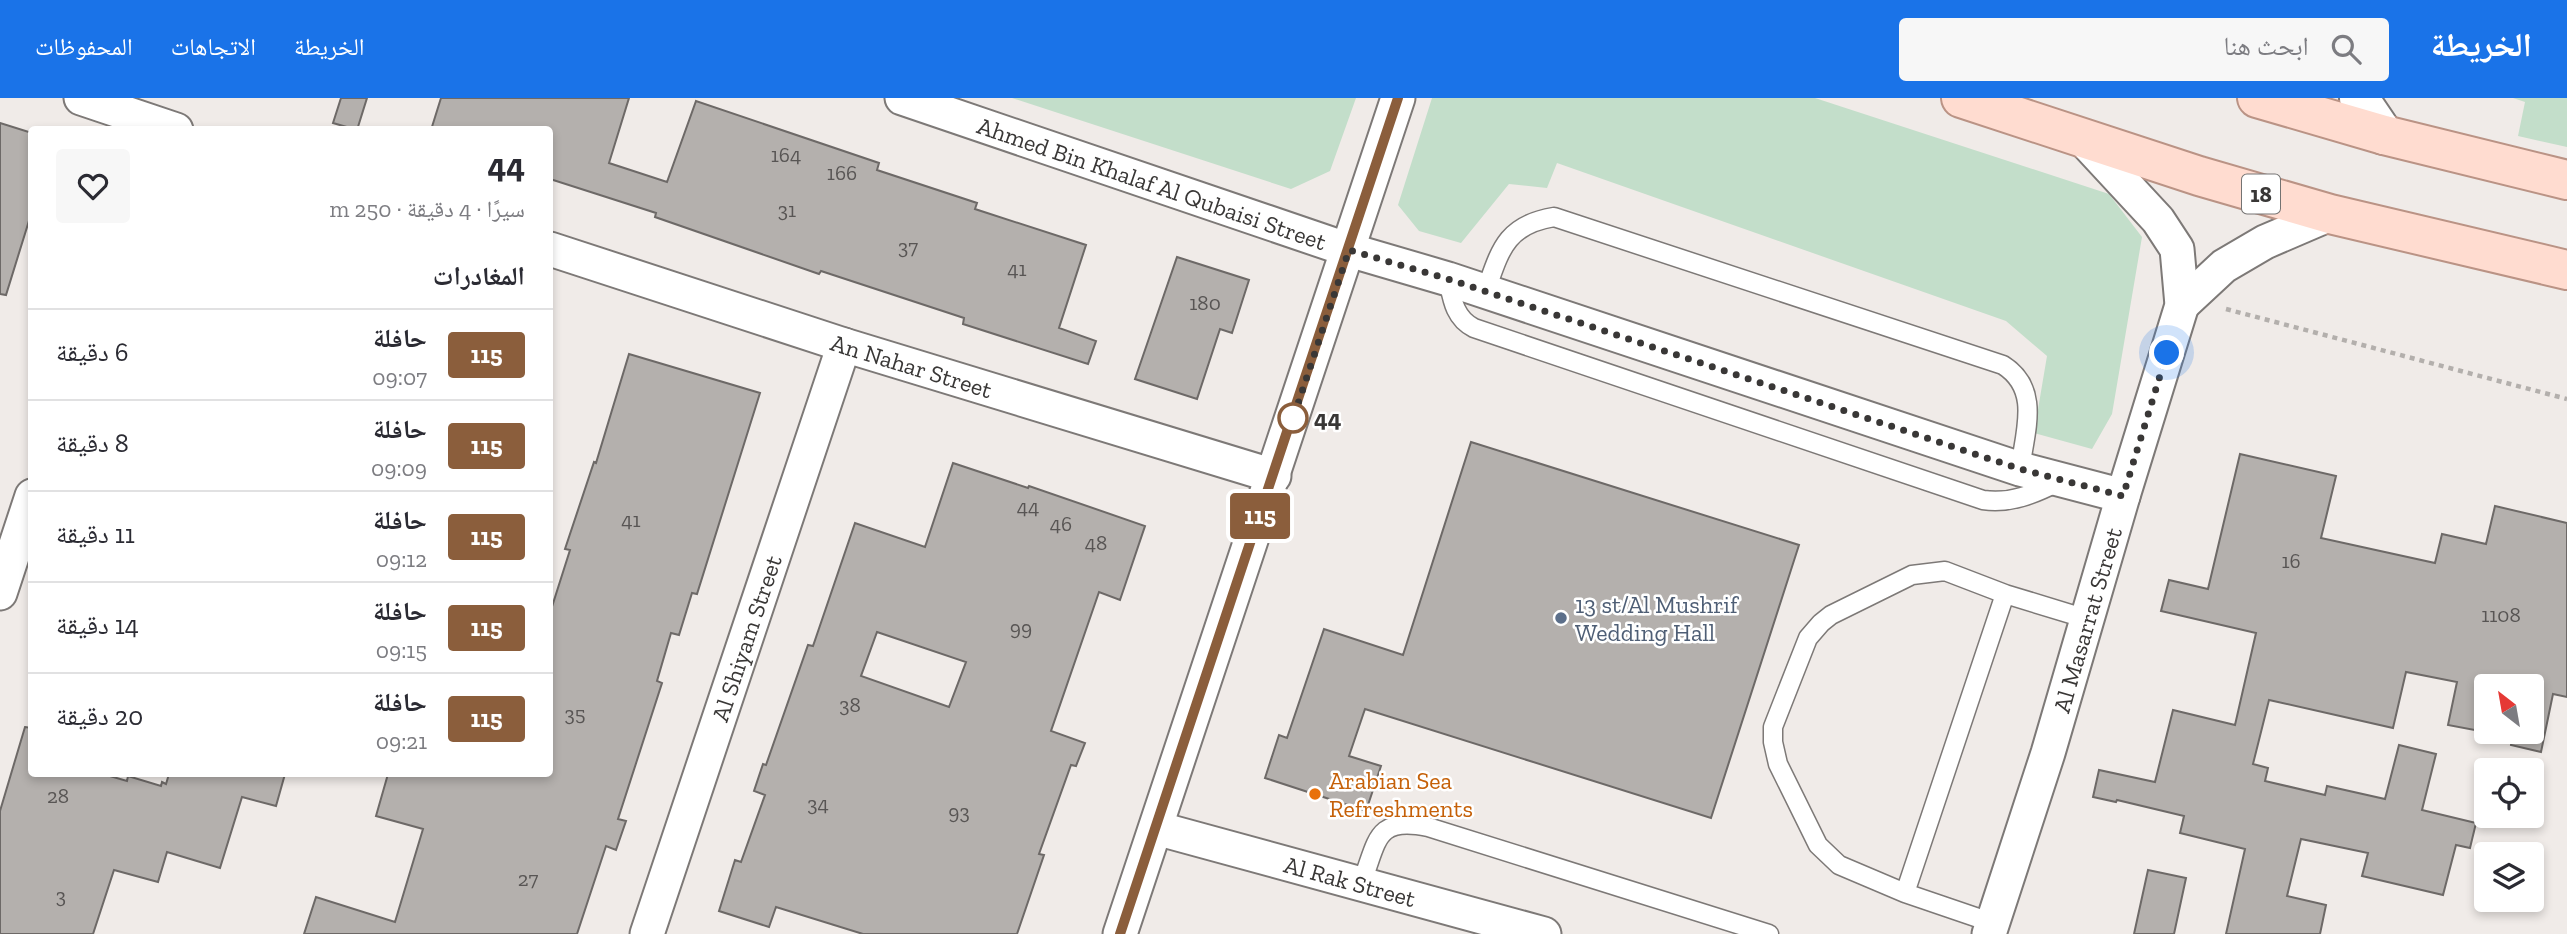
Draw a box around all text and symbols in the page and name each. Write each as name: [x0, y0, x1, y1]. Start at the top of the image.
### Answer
search box: [1899, 18, 2389, 81]
text: الخريطة: [2431, 25, 2532, 64]
text: ابحث هنا: [2224, 30, 2309, 62]
icon: search: [2327, 30, 2365, 68]
text: المحفوظات: [35, 32, 133, 61]
text: الاتجاهات: [171, 32, 256, 61]
text: الخريطة: [294, 32, 365, 61]
street label: Ahmed Bin Khalaf Al Qubaisi Street: [974, 110, 1330, 256]
house number: 164: [771, 142, 801, 167]
text: 44: [487, 146, 525, 185]
button: heart: [56, 149, 130, 223]
house number: 166: [827, 160, 857, 185]
road number: 18: [2242, 174, 2280, 214]
text: سيرًا · 4 دقيقة · 250 m: [329, 195, 525, 223]
house number: 31: [778, 197, 796, 222]
house number: 37: [898, 234, 918, 259]
house number: 41: [1007, 256, 1027, 281]
text: المغادرات: [433, 260, 525, 292]
house number: 180: [1189, 290, 1221, 315]
text: حافلة: [373, 322, 427, 354]
street label: An Nahar Street: [827, 327, 996, 404]
your location: [2149, 335, 2184, 370]
text: 6 دقيقة: [56, 336, 129, 368]
text: 115: [471, 340, 502, 369]
text: 09:07: [372, 363, 427, 391]
marker: 44: [1278, 403, 1308, 433]
place label: 44: [1314, 404, 1342, 433]
text: حافلة: [373, 413, 427, 445]
text: 8 دقيقة: [56, 427, 129, 459]
text: 115: [471, 431, 502, 460]
text: 09:09: [371, 454, 427, 482]
line badge: 115: [1220, 493, 1300, 539]
house number: 44: [1017, 494, 1039, 519]
text: 115: [1244, 501, 1276, 530]
text: حافلة: [373, 504, 427, 536]
house number: 41: [621, 507, 641, 532]
house number: 46: [1050, 511, 1072, 536]
text: 11 دقيقة: [56, 518, 135, 550]
text: 115: [471, 522, 502, 551]
street label: Al Masarrat Street: [2046, 524, 2128, 716]
house number: 48: [1085, 530, 1107, 555]
text: 09:12: [376, 545, 427, 573]
house number: 16: [2281, 548, 2301, 573]
street label: Al Shiyam Street: [705, 551, 787, 725]
place label: 13 st/Al Mushrif Wedding Hall: [1575, 590, 1740, 647]
text: حافلة: [373, 595, 427, 627]
house number: 1108: [2481, 602, 2521, 627]
text: 14 دقيقة: [56, 609, 139, 641]
marker: 13 st/Al Mushrif Wedding Hall: [1553, 610, 1569, 626]
text: 115: [471, 613, 502, 642]
house number: 99: [1010, 615, 1032, 640]
text: 09:15: [376, 636, 427, 664]
north arrow: [2474, 674, 2544, 744]
map controls: [2474, 674, 2544, 912]
text: حافلة: [373, 686, 427, 718]
house number: 38: [839, 692, 861, 717]
text: 20 دقيقة: [56, 700, 143, 732]
house number: 35: [564, 701, 586, 726]
text: 115: [471, 704, 502, 733]
text: 09:21: [376, 727, 427, 755]
button: locate: [2474, 758, 2544, 828]
place label: Arabian Sea Refreshments: [1329, 766, 1473, 823]
house number: 28: [47, 783, 69, 808]
marker: Arabian Sea Refreshments: [1307, 786, 1323, 802]
house number: 34: [807, 791, 829, 816]
house number: 93: [948, 799, 970, 824]
button: layers: [2474, 842, 2544, 912]
street label: Al Rak Street: [1281, 849, 1419, 913]
house number: 27: [518, 866, 538, 891]
house number: 3: [56, 883, 66, 908]

